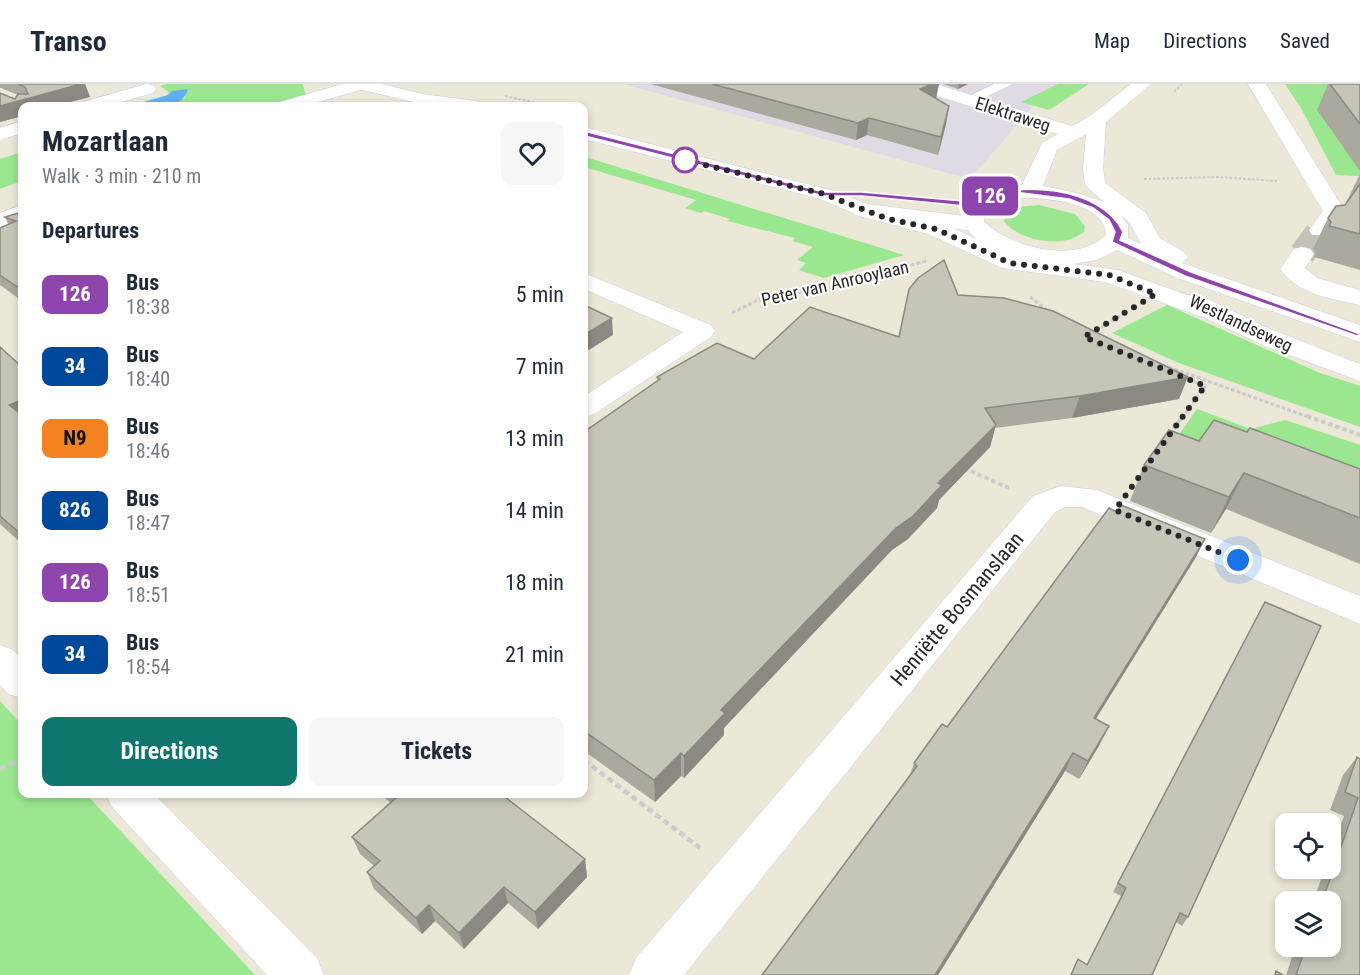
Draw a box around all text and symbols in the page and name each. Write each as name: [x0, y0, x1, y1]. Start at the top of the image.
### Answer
text: Transo: [30, 25, 107, 58]
text: Map: [1094, 29, 1130, 53]
text: Directions: [1163, 29, 1247, 53]
text: Saved: [1280, 29, 1330, 53]
street label: Elektraweg: [973, 92, 1053, 136]
button: heart: [501, 122, 564, 185]
text: Mozartlaan: [42, 125, 169, 158]
unlabelled marker: [672, 147, 698, 173]
text: Walk · 3 min · 210 m: [42, 164, 201, 188]
line badge: 126: [956, 176, 1024, 216]
text: 126: [974, 184, 1006, 208]
text: Departures: [42, 218, 139, 243]
street label: Peter van Anrooylaan: [759, 256, 911, 310]
text: Bus: [126, 270, 159, 295]
text: 126: [59, 282, 91, 306]
text: 5 min: [516, 282, 564, 307]
street label: Westlandseweg: [1186, 290, 1296, 356]
text: 18:38: [126, 295, 170, 319]
text: Bus: [126, 342, 159, 367]
text: 34: [64, 354, 86, 378]
text: 7 min: [516, 354, 564, 379]
text: 18:40: [126, 367, 170, 391]
text: Bus: [126, 414, 159, 439]
text: N9: [63, 426, 87, 450]
text: 13 min: [505, 426, 564, 451]
text: 18:46: [126, 439, 170, 463]
text: Bus: [126, 486, 159, 511]
text: 826: [59, 498, 91, 522]
text: 14 min: [505, 498, 564, 523]
text: 18:47: [126, 511, 170, 535]
street label: Henriëtte Bosmanslaan: [886, 527, 1028, 691]
your location: [1223, 545, 1253, 575]
text: Bus: [126, 558, 159, 583]
text: 126: [59, 570, 91, 594]
text: 18 min: [505, 570, 564, 595]
text: 18:51: [126, 583, 170, 607]
text: Bus: [126, 630, 159, 655]
text: 34: [64, 642, 86, 666]
text: 21 min: [505, 642, 564, 667]
text: 18:54: [126, 655, 170, 679]
button: Directions: [42, 717, 297, 786]
button: Tickets: [309, 717, 564, 786]
map controls: [1275, 813, 1341, 957]
button: locate: [1275, 813, 1341, 879]
button: layers: [1275, 891, 1341, 957]

